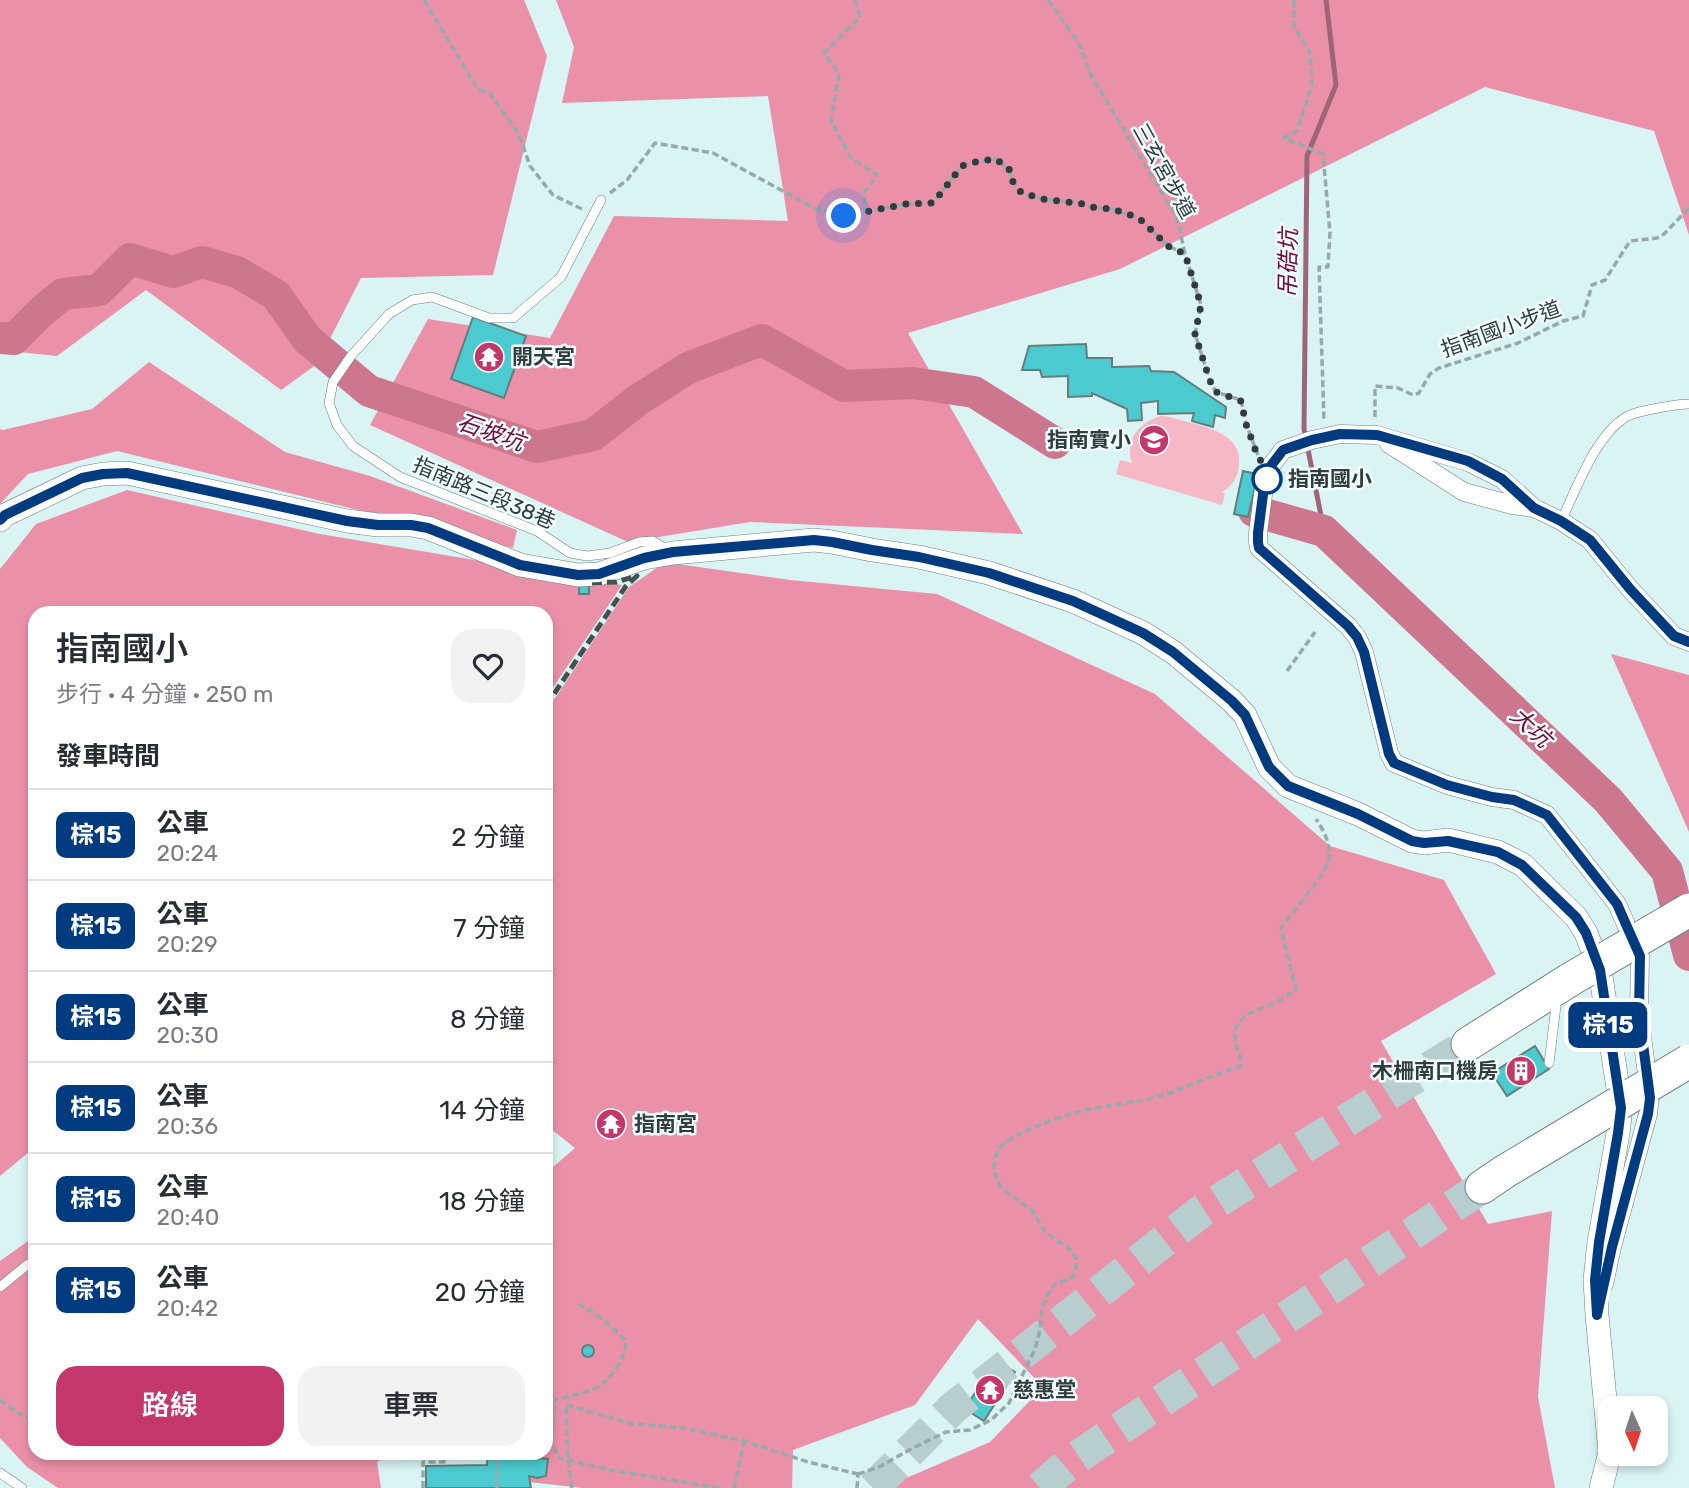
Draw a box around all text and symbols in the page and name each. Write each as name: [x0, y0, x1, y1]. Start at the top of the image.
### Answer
street label: 三玄宮步道: [1128, 119, 1201, 223]
your location: [826, 198, 861, 233]
water label: 吊硞坑: [1273, 225, 1303, 298]
street label: 指南國小步道: [1437, 295, 1564, 362]
temple icon: 開天宮: [472, 340, 506, 374]
place label: 開天宮: [512, 344, 575, 369]
water label: 石坡坑: [454, 408, 531, 457]
school or university icon: 指南實小: [1137, 423, 1171, 457]
place label: 指南實小: [1047, 427, 1131, 452]
street label: 指南路三段38巷: [409, 451, 559, 534]
marker: 指南國小: [1252, 464, 1282, 494]
place label: 指南國小: [1288, 466, 1372, 491]
text: 指南國小: [56, 629, 188, 668]
button: heart: [451, 629, 525, 703]
text: 步行 · 4 分鐘 · 250 m: [56, 680, 274, 708]
water label: 大坑: [1505, 701, 1560, 755]
text: 發車時間: [56, 741, 160, 772]
text: 公車: [156, 808, 208, 839]
text: 棕15: [70, 821, 121, 849]
text: 2 分鐘: [451, 822, 525, 853]
text: 20:24: [156, 839, 218, 867]
text: 公車: [156, 899, 208, 930]
text: 棕15: [70, 912, 121, 940]
text: 7 分鐘: [453, 913, 525, 944]
text: 20:29: [156, 930, 218, 958]
text: 公車: [156, 990, 208, 1021]
line badge: 棕15: [1568, 1002, 1648, 1048]
text: 棕15: [70, 1003, 121, 1031]
text: 8 分鐘: [450, 1004, 525, 1035]
text: 棕15: [1582, 1011, 1634, 1039]
text: 20:30: [156, 1021, 219, 1049]
building icon: 木柵南口機房: [1504, 1054, 1538, 1088]
place label: 木柵南口機房: [1372, 1058, 1498, 1083]
text: 公車: [156, 1081, 208, 1112]
text: 棕15: [70, 1094, 121, 1122]
text: 14 分鐘: [439, 1095, 525, 1126]
temple icon: 指南宮: [594, 1107, 628, 1141]
place label: 指南宮: [634, 1111, 697, 1136]
text: 20:36: [156, 1112, 218, 1140]
text: 公車: [156, 1172, 208, 1203]
text: 棕15: [70, 1185, 121, 1213]
text: 18 分鐘: [439, 1186, 525, 1217]
text: 20:40: [156, 1203, 219, 1231]
text: 公車: [156, 1263, 208, 1294]
text: 棕15: [70, 1276, 121, 1304]
text: 20 分鐘: [435, 1277, 525, 1308]
text: 20:42: [156, 1294, 218, 1322]
button: 路線: [56, 1366, 284, 1446]
button: 車票: [298, 1366, 525, 1446]
temple icon: 慈惠堂: [973, 1373, 1007, 1407]
place label: 慈惠堂: [1013, 1377, 1076, 1402]
north arrow: [1598, 1396, 1668, 1466]
map controls: [1598, 1396, 1668, 1466]

